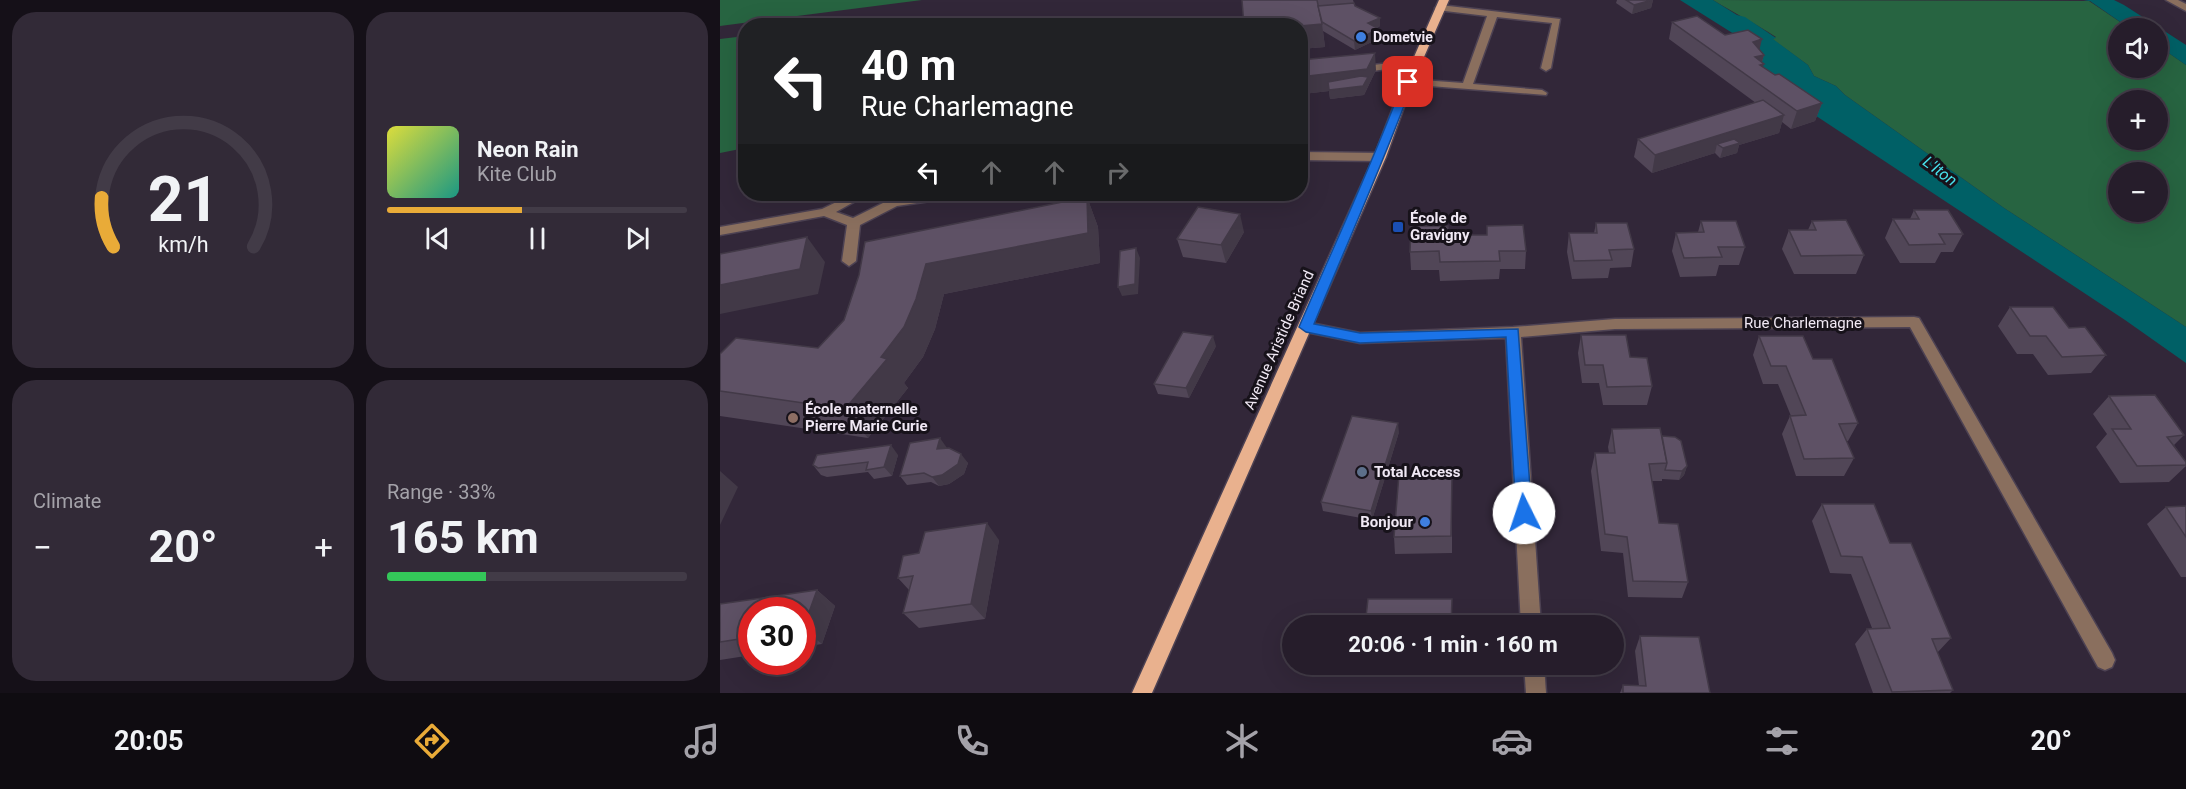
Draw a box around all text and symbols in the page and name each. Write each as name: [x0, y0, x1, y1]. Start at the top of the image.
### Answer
map controls: [2108, 18, 2168, 222]
button: sound: [2108, 18, 2168, 78]
place label: Dometvie: [1373, 29, 1433, 45]
marker: Dometvie: [1354, 30, 1368, 44]
text: 40 m: [861, 41, 956, 90]
icon: left: [762, 42, 840, 120]
pin: [1382, 56, 1433, 107]
icon: arrive: [1391, 65, 1424, 98]
button: +: [2108, 90, 2168, 150]
text: Rue Charlemagne: [861, 91, 1073, 123]
text: Neon Rain: [477, 137, 579, 162]
water label: L'Iton: [1919, 152, 1961, 190]
icon: left: [912, 156, 945, 189]
icon: ahead: [975, 156, 1008, 189]
icon: ahead: [1038, 156, 1071, 189]
icon: right: [1101, 156, 1134, 189]
text: Kite Club: [477, 162, 557, 186]
button: −: [2108, 162, 2168, 222]
text: 21: [147, 163, 219, 236]
place label: École de Gravigny: [1410, 209, 1470, 244]
marker: École de Gravigny: [1391, 220, 1405, 234]
icon: previous: [421, 222, 454, 255]
icon: pause: [521, 222, 554, 255]
icon: next: [621, 222, 654, 255]
text: km/h: [158, 233, 208, 258]
street label: Avenue Aristide Briand: [1240, 268, 1318, 412]
street label: Rue Charlemagne: [1744, 314, 1862, 332]
place label: École maternelle Pierre Marie Curie: [805, 400, 928, 435]
marker: École maternelle Pierre Marie Curie: [786, 411, 800, 425]
place label: Total Access: [1374, 463, 1461, 481]
marker: Total Access: [1355, 465, 1369, 479]
text: Range · 33%: [387, 480, 495, 504]
position arrow: [1492, 481, 1556, 545]
text: Climate: [33, 489, 101, 513]
text: 165 km: [387, 511, 539, 564]
place label: Bonjour: [1360, 513, 1414, 531]
marker: Bonjour: [1418, 515, 1432, 529]
text: 20°: [148, 520, 218, 573]
text: −: [33, 528, 52, 567]
text: +: [314, 528, 333, 567]
speed limit sign: 30: [738, 597, 816, 675]
text: 20:06 · 1 min · 160 m: [1348, 632, 1558, 657]
icon: directions: [411, 720, 453, 762]
icon: music: [681, 720, 723, 762]
icon: phone: [951, 720, 993, 762]
icon: climate: [1221, 720, 1263, 762]
icon: car: [1491, 720, 1533, 762]
icon: filters: [1761, 720, 1803, 762]
text: 20:05: [114, 725, 184, 757]
text: 20°: [2031, 725, 2072, 757]

